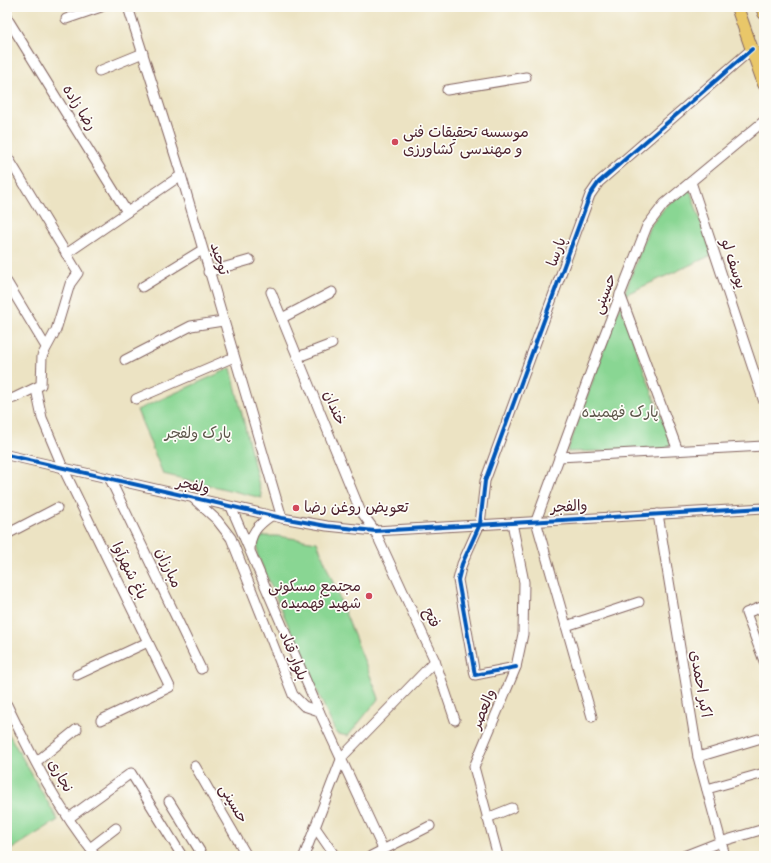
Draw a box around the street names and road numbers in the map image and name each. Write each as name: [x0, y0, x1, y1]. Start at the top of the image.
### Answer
street label: رضا زاده: [57, 81, 101, 135]
street label: پارسا: [542, 234, 572, 270]
street label: یوسف لو: [715, 235, 750, 292]
street label: توحید: [205, 240, 234, 278]
street label: حسینی: [588, 271, 622, 317]
street label: خندان: [318, 388, 350, 428]
street label: ولفجر: [173, 472, 212, 500]
street label: والفجر: [549, 496, 588, 518]
street label: باغ شهرآوا: [107, 539, 151, 603]
street label: مبارزان: [150, 545, 186, 591]
street label: فتح: [418, 605, 444, 631]
street label: بلوار قناد: [274, 628, 312, 684]
street label: اکبر احمدی: [684, 649, 716, 719]
street label: والعصر: [466, 686, 501, 734]
street label: نجاری: [43, 756, 77, 796]
street label: حسینی: [214, 781, 252, 827]

